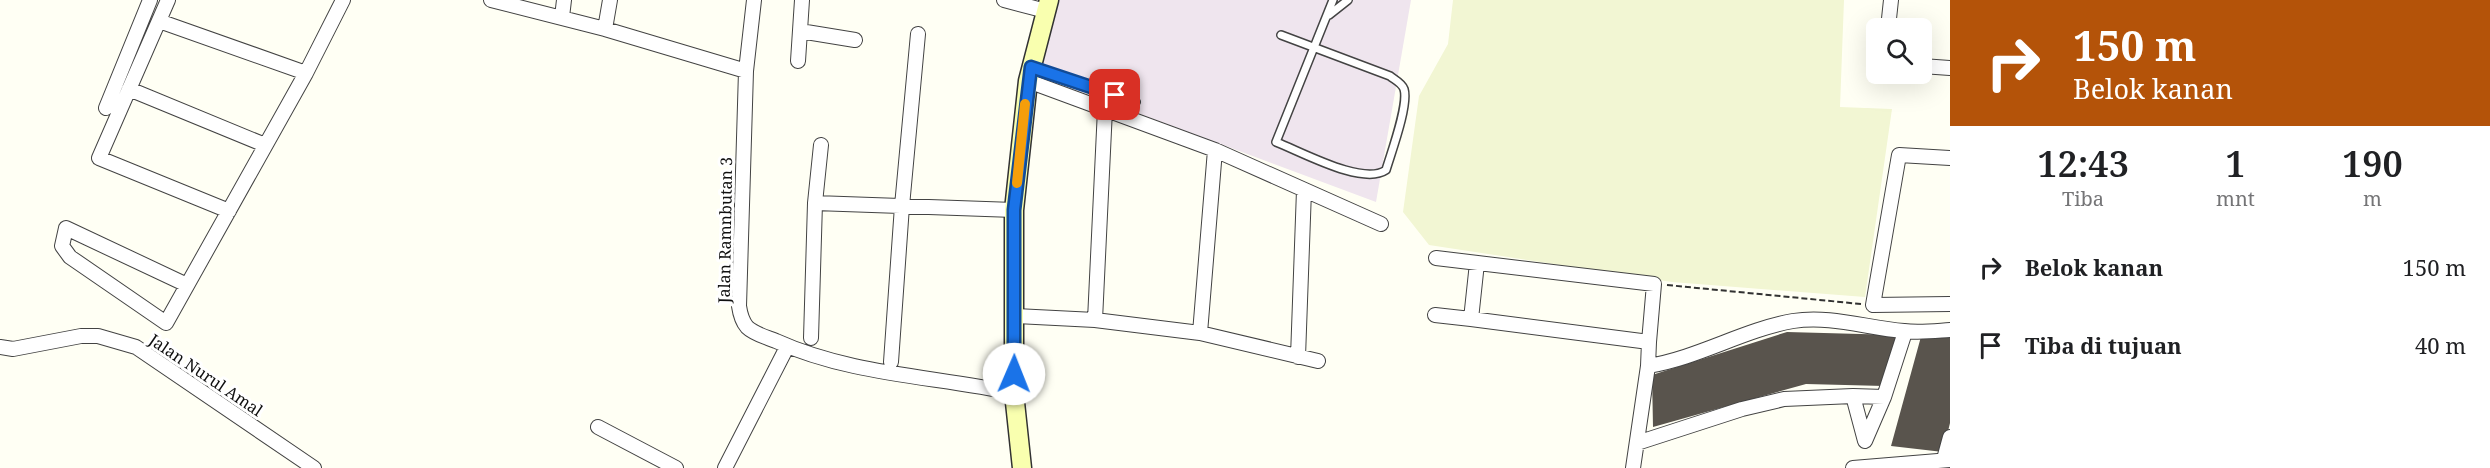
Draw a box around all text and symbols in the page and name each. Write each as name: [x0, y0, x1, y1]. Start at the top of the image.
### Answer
text: 150 m: [2073, 16, 2197, 73]
map controls: [1866, 18, 1932, 84]
button: search: [1866, 18, 1932, 84]
icon: right: [1974, 24, 2052, 102]
pin: [1089, 69, 1140, 120]
text: Belok kanan: [2073, 70, 2233, 107]
icon: arrive: [1098, 78, 1131, 111]
text: 12:43: [2037, 139, 2129, 188]
text: 1: [2225, 139, 2246, 188]
text: 190: [2342, 139, 2403, 188]
street label: Jalan Ramnbutan 3: [713, 157, 737, 304]
text: Tiba: [2062, 185, 2104, 212]
text: mnt: [2216, 185, 2255, 212]
text: m: [2363, 185, 2382, 212]
icon: right: [1974, 251, 2007, 284]
text: Belok kanan: [2025, 252, 2163, 282]
text: 150 m: [2403, 252, 2466, 282]
street label: Jalan Nurul Amal: [144, 328, 267, 421]
icon: arrive: [1974, 329, 2007, 362]
text: Tiba di tujuan: [2025, 330, 2182, 360]
text: 40 m: [2415, 330, 2466, 360]
position arrow: [982, 342, 1046, 406]

